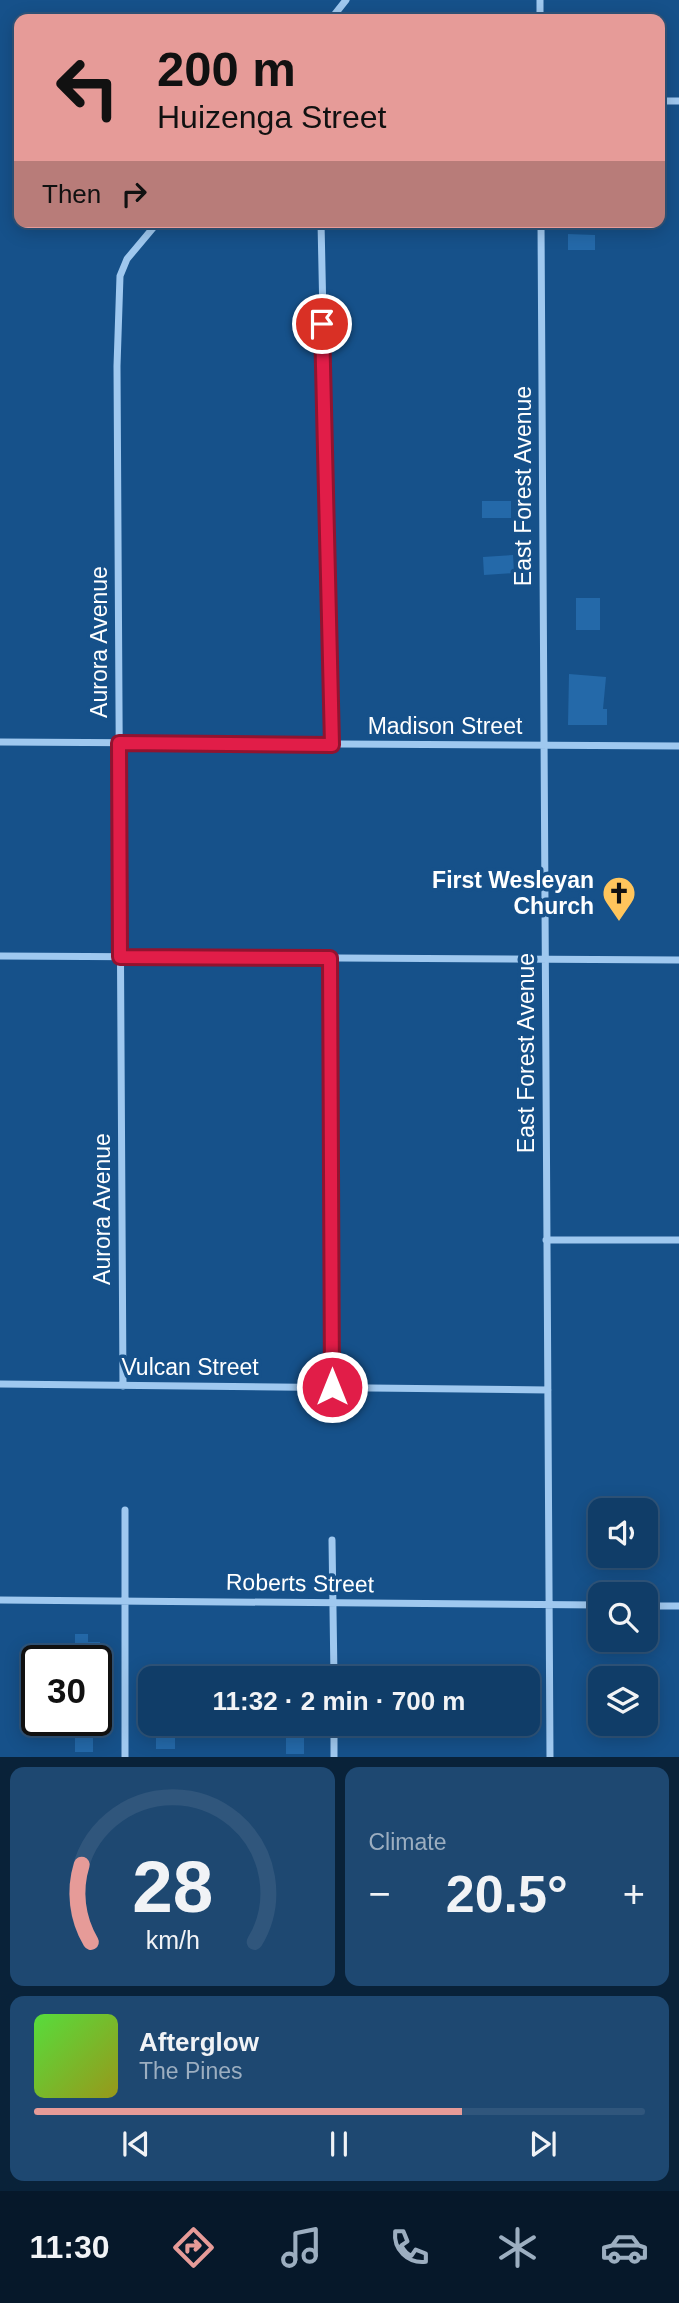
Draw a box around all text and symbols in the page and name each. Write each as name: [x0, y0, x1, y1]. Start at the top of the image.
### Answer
icon: left: [42, 42, 133, 133]
text: 200 m: [157, 42, 296, 96]
text: Huizenga Street: [157, 99, 386, 135]
icon: right: [115, 175, 153, 213]
text: Then: [42, 179, 101, 209]
pin: [292, 294, 352, 354]
icon: arrive: [303, 305, 341, 343]
street label: East Forest Avenue: [510, 386, 536, 586]
street label: Aurora Avenue: [86, 566, 112, 718]
street label: Madison Street: [368, 713, 523, 739]
place label: First Wesleyan Church: [432, 867, 594, 919]
church icon: First Wesleyan Church: [600, 874, 638, 923]
street label: East Forest Avenue: [513, 953, 539, 1153]
street label: Aurora Avenue: [89, 1133, 115, 1285]
position arrow: [295, 1350, 369, 1424]
street label: Vulcan Street: [121, 1354, 259, 1380]
map controls: [588, 1498, 658, 1736]
button: sound: [588, 1498, 658, 1568]
street label: Roberts Street: [226, 1569, 375, 1597]
button: search: [588, 1582, 658, 1652]
speed limit sign: 30: [21, 1645, 112, 1736]
button: layers: [588, 1666, 658, 1736]
text: 11:32 · 2 min · 700 m: [213, 1686, 465, 1716]
text: Climate: [369, 1829, 446, 1855]
text: 28: [132, 1847, 213, 1928]
text: 20.5°: [446, 1865, 568, 1923]
text: −: [369, 1873, 391, 1915]
text: +: [623, 1873, 645, 1915]
text: km/h: [145, 1926, 199, 1954]
text: Afterglow: [139, 2027, 259, 2057]
text: The Pines: [139, 2058, 243, 2084]
icon: previous: [117, 2125, 155, 2163]
icon: pause: [320, 2125, 358, 2163]
icon: next: [524, 2125, 562, 2163]
icon: directions: [169, 2223, 218, 2272]
icon: music: [277, 2223, 326, 2272]
icon: phone: [385, 2223, 434, 2272]
icon: climate: [493, 2223, 542, 2272]
icon: car: [600, 2223, 649, 2272]
text: 11:30: [29, 2229, 110, 2265]

